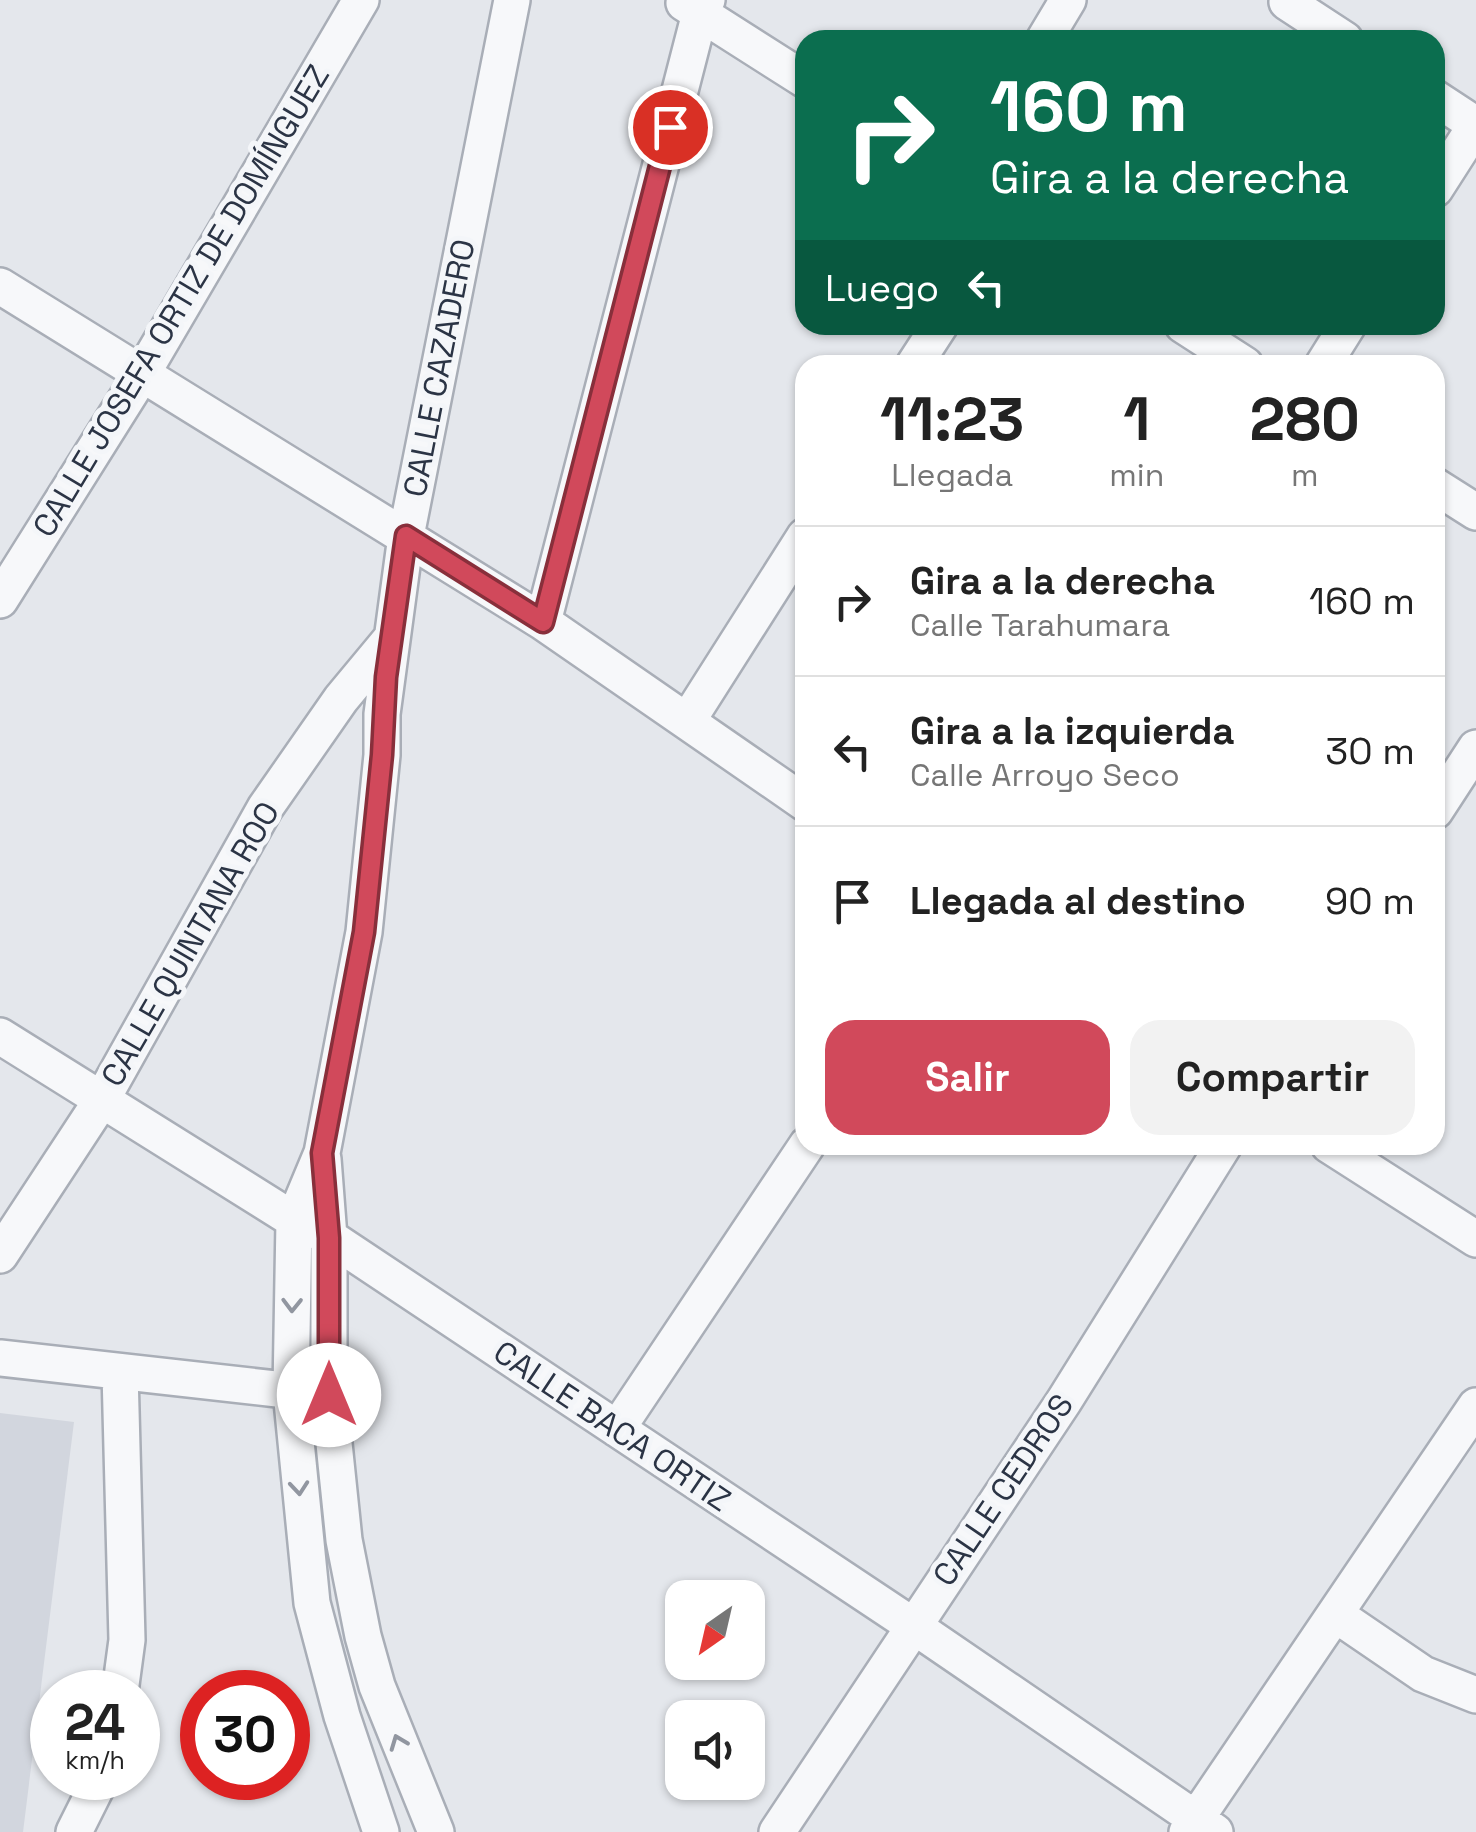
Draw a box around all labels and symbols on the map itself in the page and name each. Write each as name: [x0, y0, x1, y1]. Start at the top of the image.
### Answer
street label: CALLE JOSEFA ORTIZ DE DOMÍNGUEZ: [24, 58, 338, 544]
pin: [628, 85, 713, 170]
street label: CALLE CAZADERO: [394, 236, 484, 500]
street label: CALLE QUINTANA ROO: [92, 794, 288, 1094]
one-way arrow: [282, 1298, 303, 1314]
street label: CALLE BACA ORTIZ: [486, 1332, 738, 1520]
position arrow: [277, 1343, 381, 1447]
street label: CALLE CEDROS: [924, 1387, 1082, 1593]
one-way arrow: [288, 1481, 310, 1497]
north arrow: [665, 1580, 765, 1680]
speed limit sign: 30: [180, 1670, 310, 1800]
one-way arrow: [390, 1734, 410, 1752]

